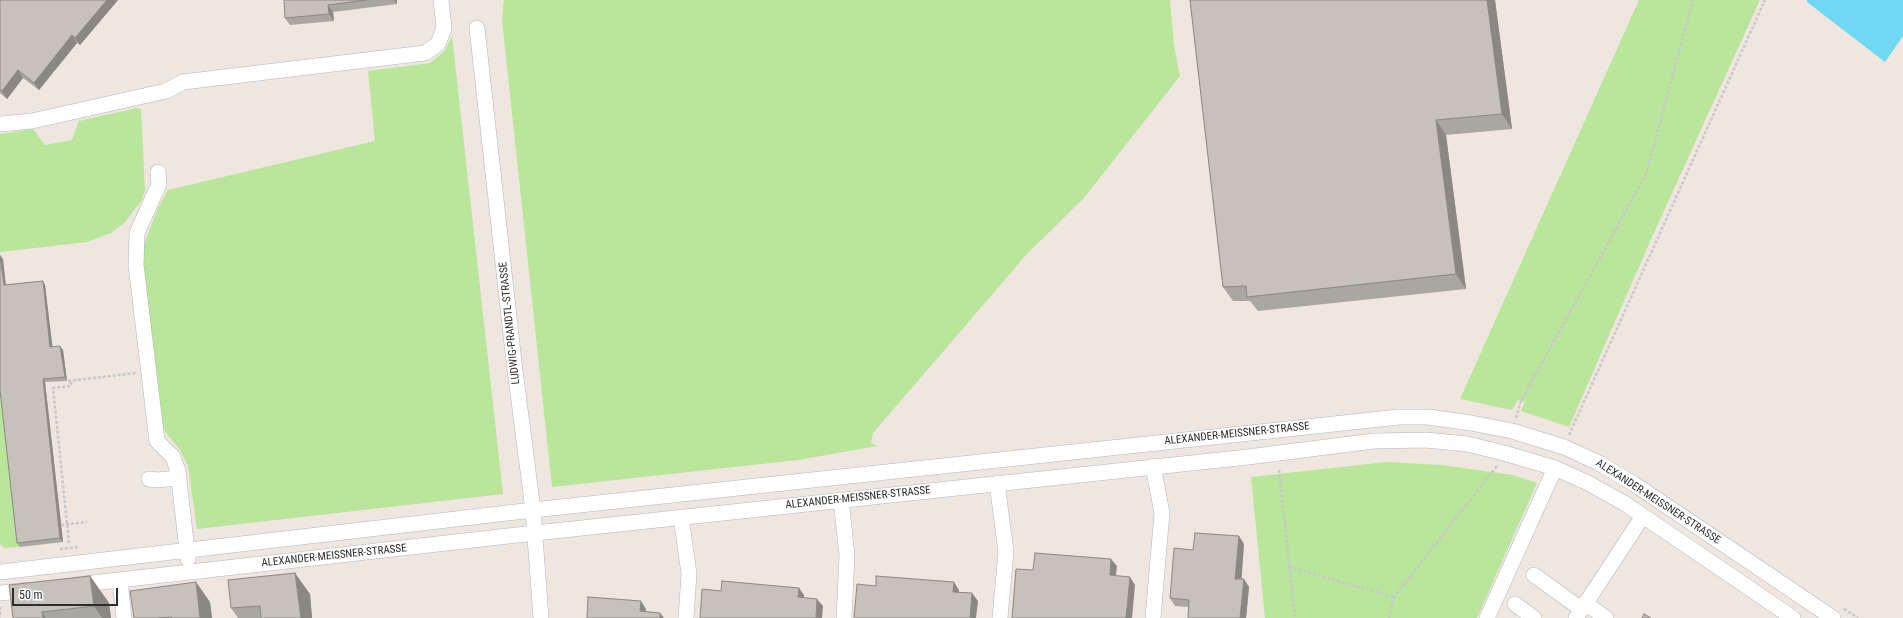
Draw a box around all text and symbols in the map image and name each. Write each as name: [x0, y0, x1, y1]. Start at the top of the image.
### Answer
street label: LUDWIG-PRANDTL-STRASSE: [497, 261, 523, 385]
street label: ALEXANDER-MEISSNER-STRASSE: [1164, 420, 1310, 448]
street label: ALEXANDER-MEISSNER-STRASSE: [1593, 457, 1723, 547]
street label: ALEXANDER-MEISSNER-STRASSE: [785, 484, 931, 512]
street label: ALEXANDER-MEISSNER-STRASSE: [261, 542, 407, 570]
scale bar: [14, 580, 120, 606]
text: 50 m: [19, 588, 43, 602]

